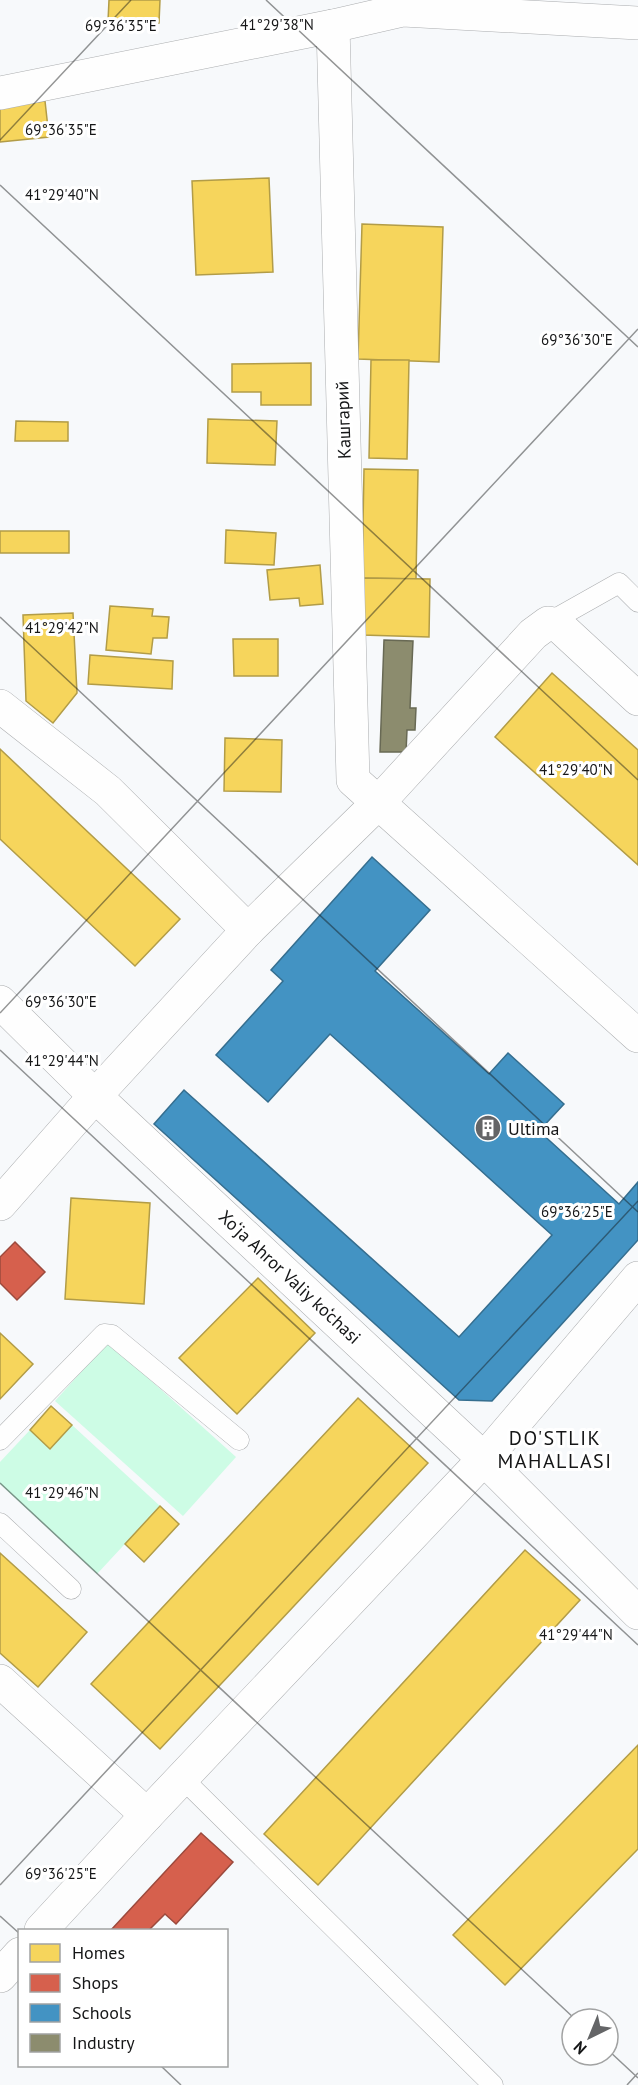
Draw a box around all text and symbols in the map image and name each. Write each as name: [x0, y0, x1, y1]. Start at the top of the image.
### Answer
text: 41°29'38"N: [240, 15, 314, 34]
text: 69°36'35"E: [85, 16, 157, 35]
text: 69°36'35"E: [25, 120, 97, 139]
text: 41°29'40"N: [25, 185, 99, 204]
text: 69°36'30"E: [541, 330, 613, 349]
street label: Кашгарий: [330, 381, 356, 459]
text: 41°29'42"N: [25, 618, 99, 637]
text: 41°29'40"N: [539, 760, 613, 779]
text: 69°36'30"E: [25, 992, 97, 1011]
text: 41°29'44"N: [25, 1051, 99, 1070]
building icon: Ultima: [473, 1113, 503, 1143]
place label: Ultima: [508, 1117, 559, 1140]
text: 69°36'25"E: [541, 1202, 613, 1221]
street label: Xo‘ja Ahror Valiy ko‘chasi: [214, 1205, 366, 1349]
district label: DO'STLIK MAHALLASI: [497, 1425, 613, 1474]
text: 41°29'46"N: [25, 1483, 99, 1502]
text: 41°29'44"N: [539, 1625, 613, 1644]
text: 69°36'25"E: [25, 1864, 97, 1883]
legend: [18, 1929, 228, 2067]
text: Homes: [72, 1941, 125, 1964]
text: Shops: [72, 1971, 118, 1994]
text: Schools: [72, 2001, 132, 2024]
north arrow: [560, 2007, 620, 2067]
text: Industry: [72, 2031, 135, 2054]
text: N: [569, 2037, 590, 2059]

